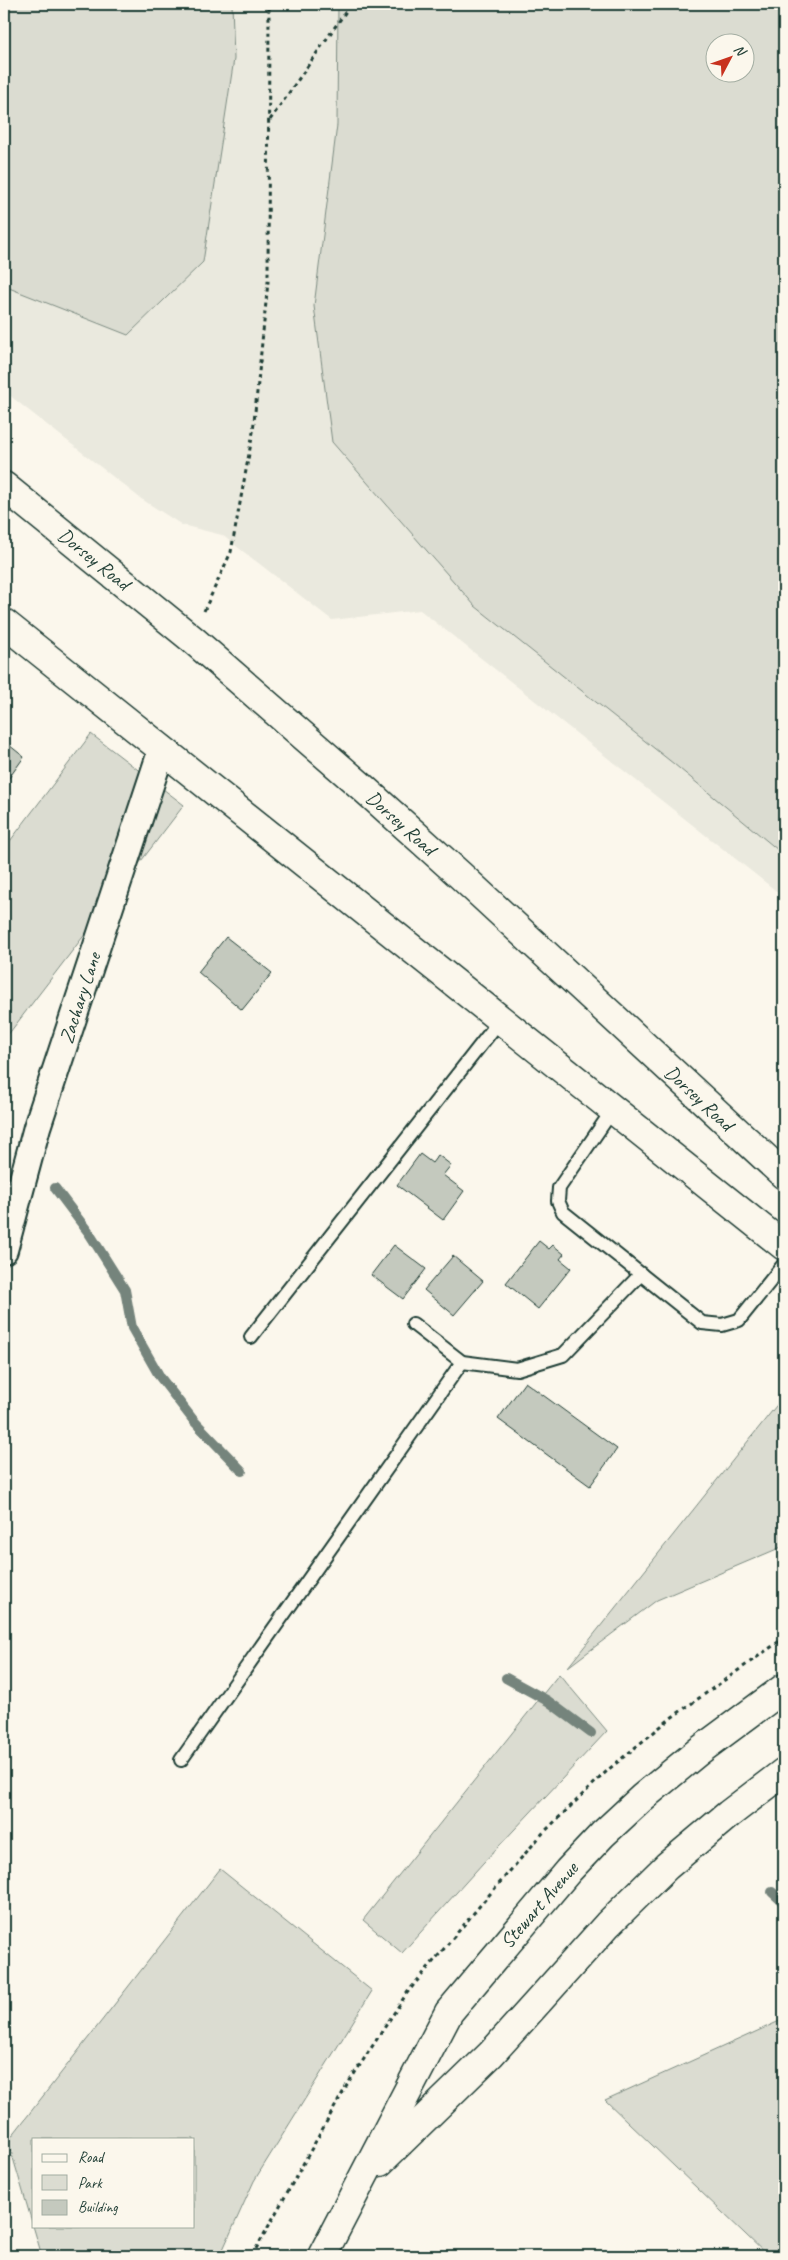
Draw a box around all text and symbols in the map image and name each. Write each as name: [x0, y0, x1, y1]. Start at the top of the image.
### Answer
north arrow: [706, 32, 756, 82]
text: N: [730, 41, 750, 60]
street label: Dorsey Road: [53, 522, 137, 597]
street label: Dorsey Road: [361, 785, 443, 863]
street label: Zachary Lane: [54, 948, 107, 1047]
street label: Dorsey Road: [659, 1060, 741, 1138]
street label: Stewart Avenue: [495, 1856, 584, 1953]
legend: [32, 2138, 195, 2228]
text: Road: [78, 2148, 105, 2167]
text: Park: [78, 2174, 103, 2193]
text: Building: [78, 2198, 118, 2217]

